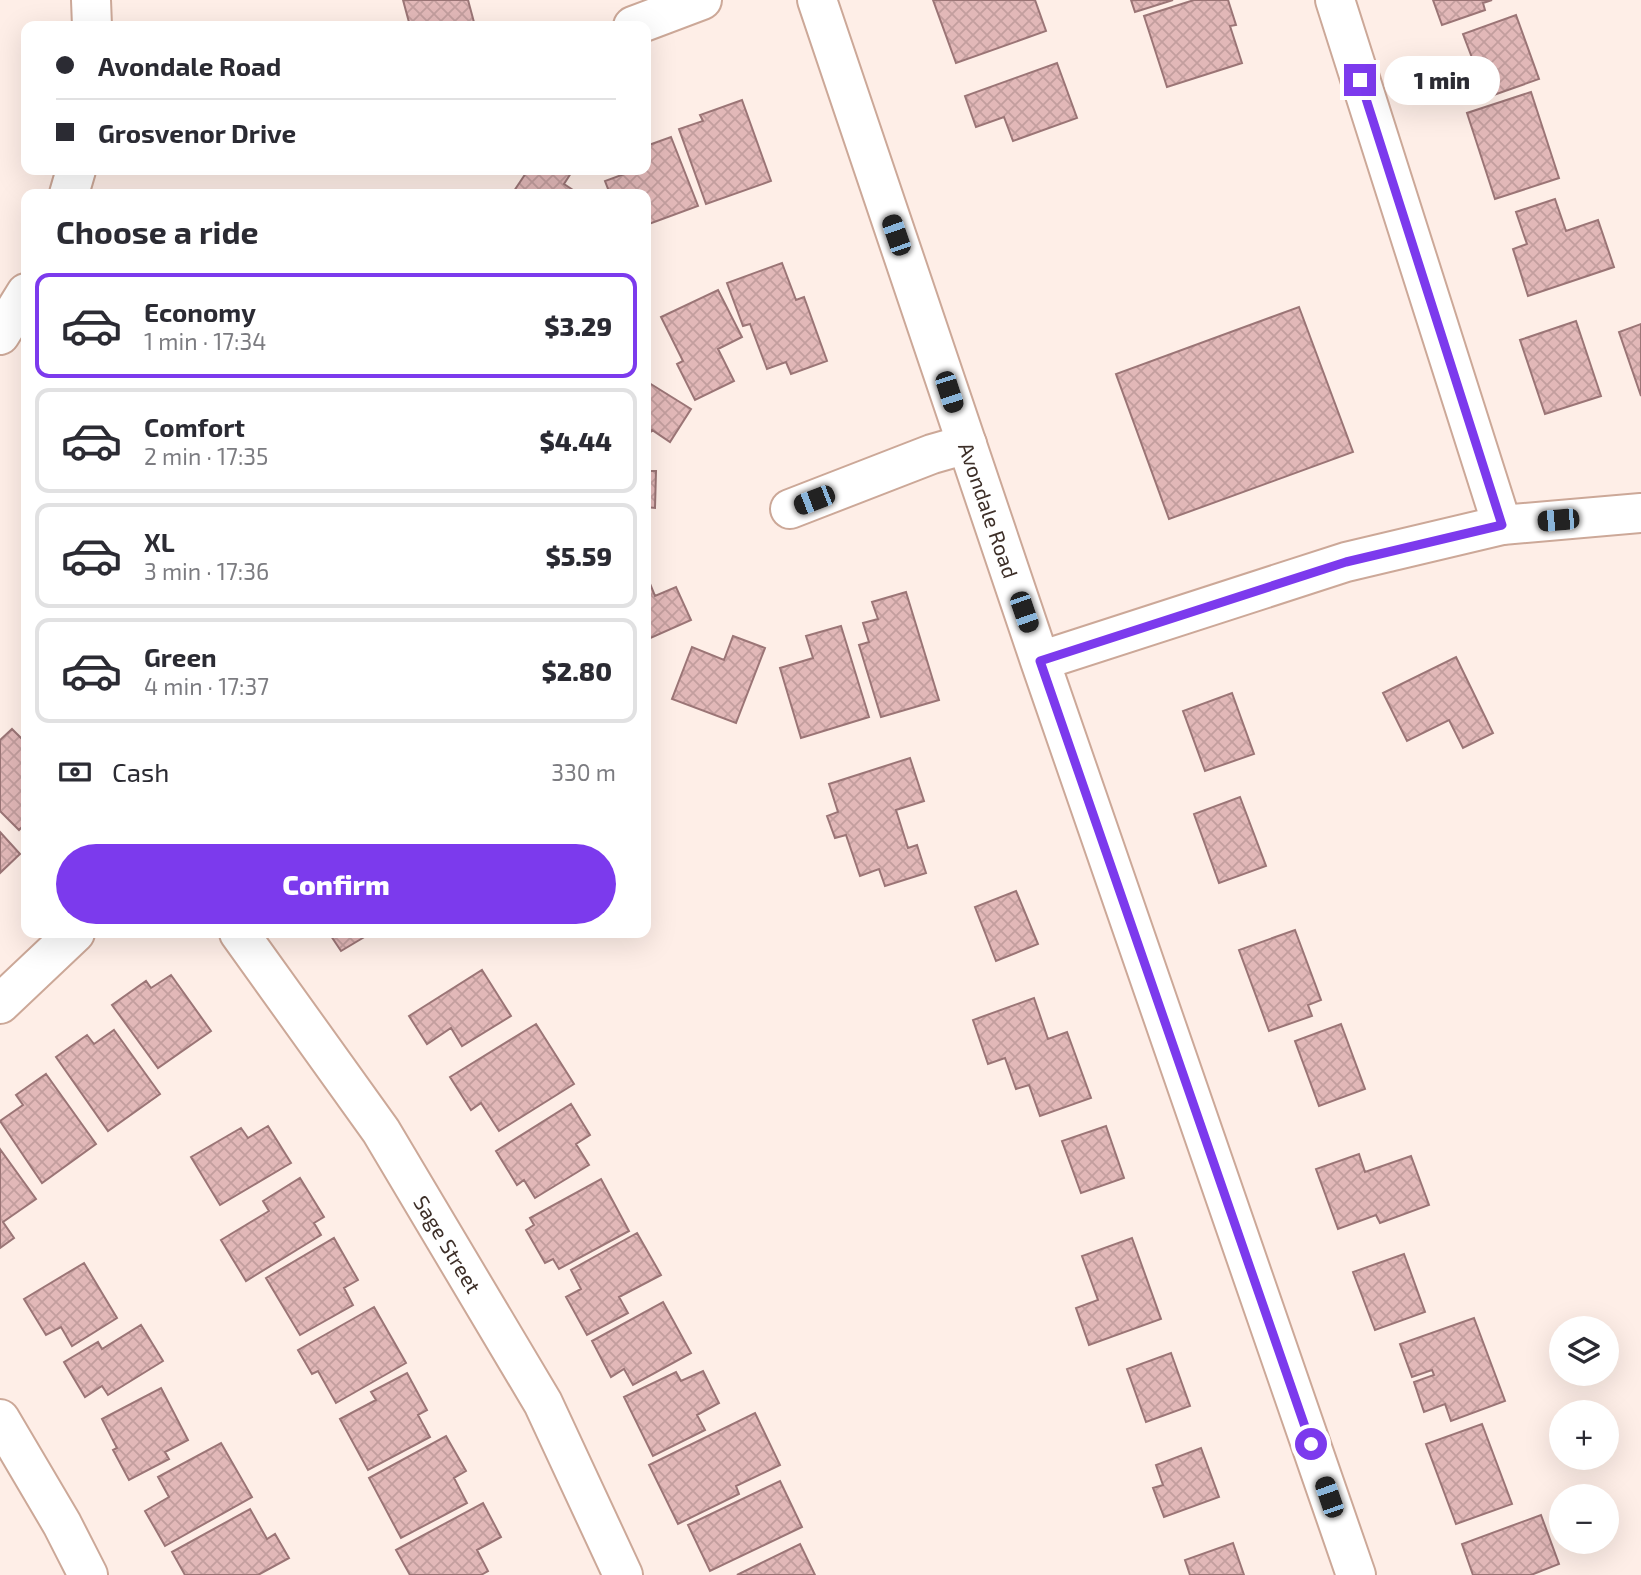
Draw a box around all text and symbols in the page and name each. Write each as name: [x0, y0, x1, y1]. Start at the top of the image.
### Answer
text: Avondale Road: [98, 50, 281, 81]
callout: 1 min: [1384, 56, 1500, 104]
route end: [1344, 64, 1376, 96]
text: 1 min: [1414, 66, 1470, 94]
text: Grosvenor Drive: [98, 117, 296, 148]
text: Choose a ride: [56, 212, 259, 250]
car: [880, 212, 913, 258]
icon: car: [60, 294, 123, 357]
text: Economy: [144, 296, 256, 327]
text: $3.29: [544, 310, 612, 341]
text: 1 min · 17:34: [144, 327, 266, 355]
car: [933, 369, 966, 415]
icon: car: [60, 409, 123, 472]
text: Comfort: [144, 411, 245, 442]
text: $4.44: [540, 425, 612, 456]
street label: Avondale Road: [954, 439, 1024, 581]
text: 2 min · 17:35: [144, 442, 268, 470]
car: [791, 483, 838, 517]
car: [1537, 508, 1580, 532]
icon: car: [60, 524, 123, 587]
text: XL: [144, 526, 175, 557]
text: $5.59: [545, 540, 612, 571]
text: 3 min · 17:36: [144, 557, 269, 585]
car: [1008, 589, 1041, 635]
icon: car: [60, 639, 123, 702]
text: Green: [144, 641, 217, 672]
text: $2.80: [542, 655, 612, 686]
text: 4 min · 17:37: [144, 672, 269, 700]
icon: cash: [56, 753, 94, 791]
text: Cash: [112, 756, 169, 787]
text: 330 m: [551, 758, 616, 786]
button: Confirm: [56, 844, 616, 924]
street label: Sage Street: [409, 1191, 487, 1297]
map controls: [1549, 1316, 1619, 1554]
button: layers: [1549, 1316, 1619, 1386]
button: +: [1549, 1400, 1619, 1470]
route start: [1295, 1428, 1327, 1460]
car: [1313, 1474, 1346, 1520]
button: −: [1549, 1484, 1619, 1554]

